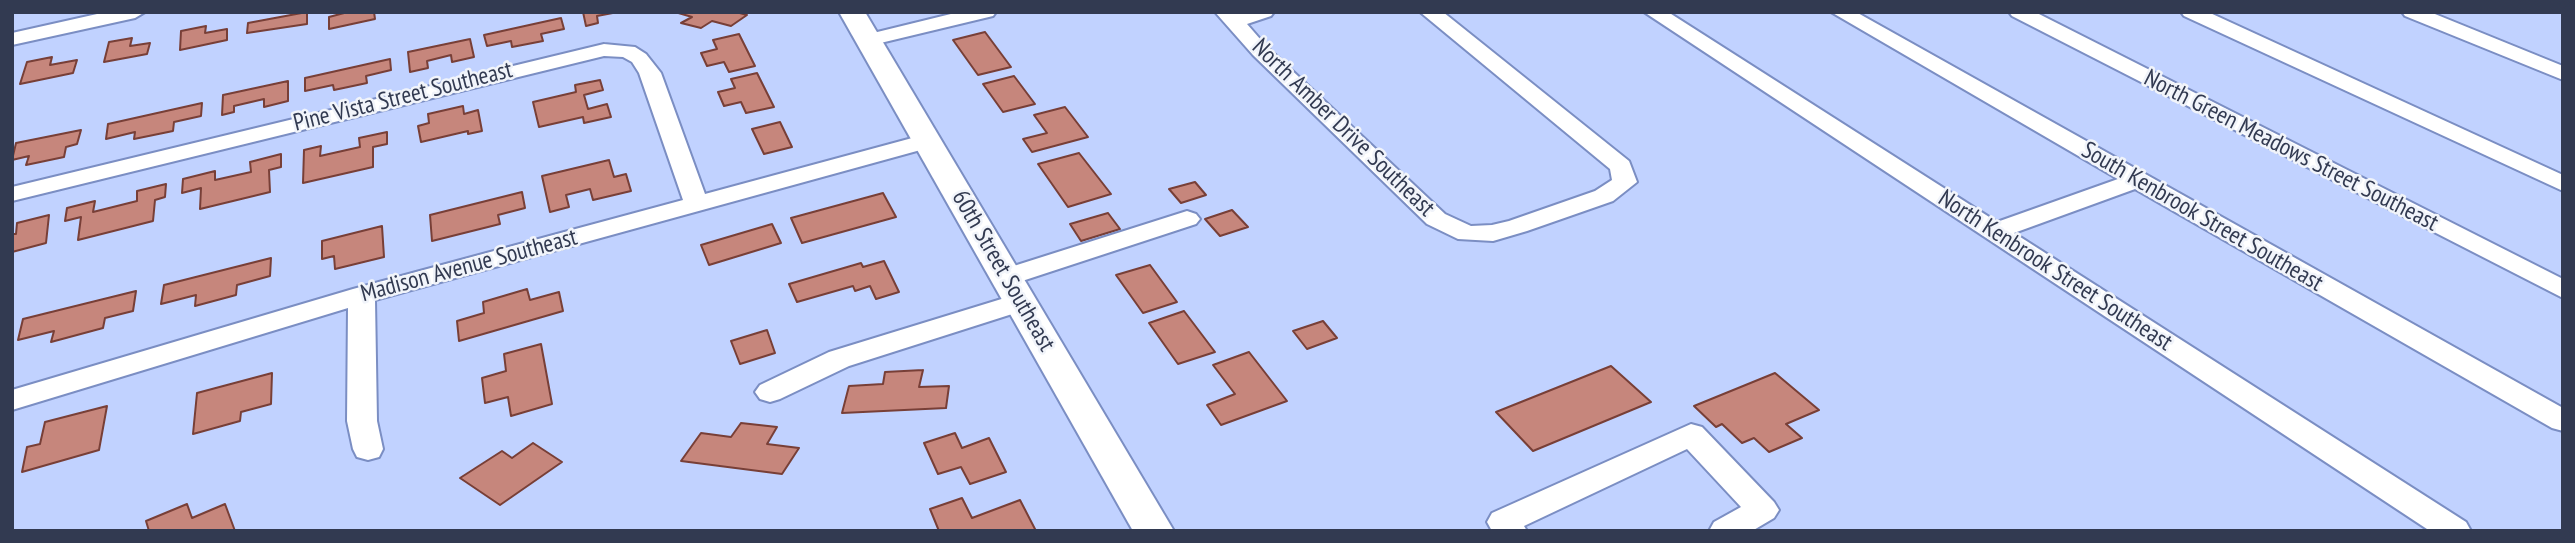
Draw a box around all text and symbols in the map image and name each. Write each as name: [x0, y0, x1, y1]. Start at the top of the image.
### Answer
street label: North Amber Drive Southeast: [1246, 33, 1440, 223]
street label: Pine Vista Street Southeast: [291, 56, 515, 138]
street label: North Green Meadows Street Southeast: [2139, 64, 2443, 238]
street label: South Kenbrook Street Southeast: [2076, 136, 2328, 298]
street label: North Kenbrook Street Southeast: [1933, 184, 2177, 358]
street label: 60th Street Southeast: [945, 185, 1061, 357]
street label: Madison Avenue Southeast: [358, 223, 580, 309]

